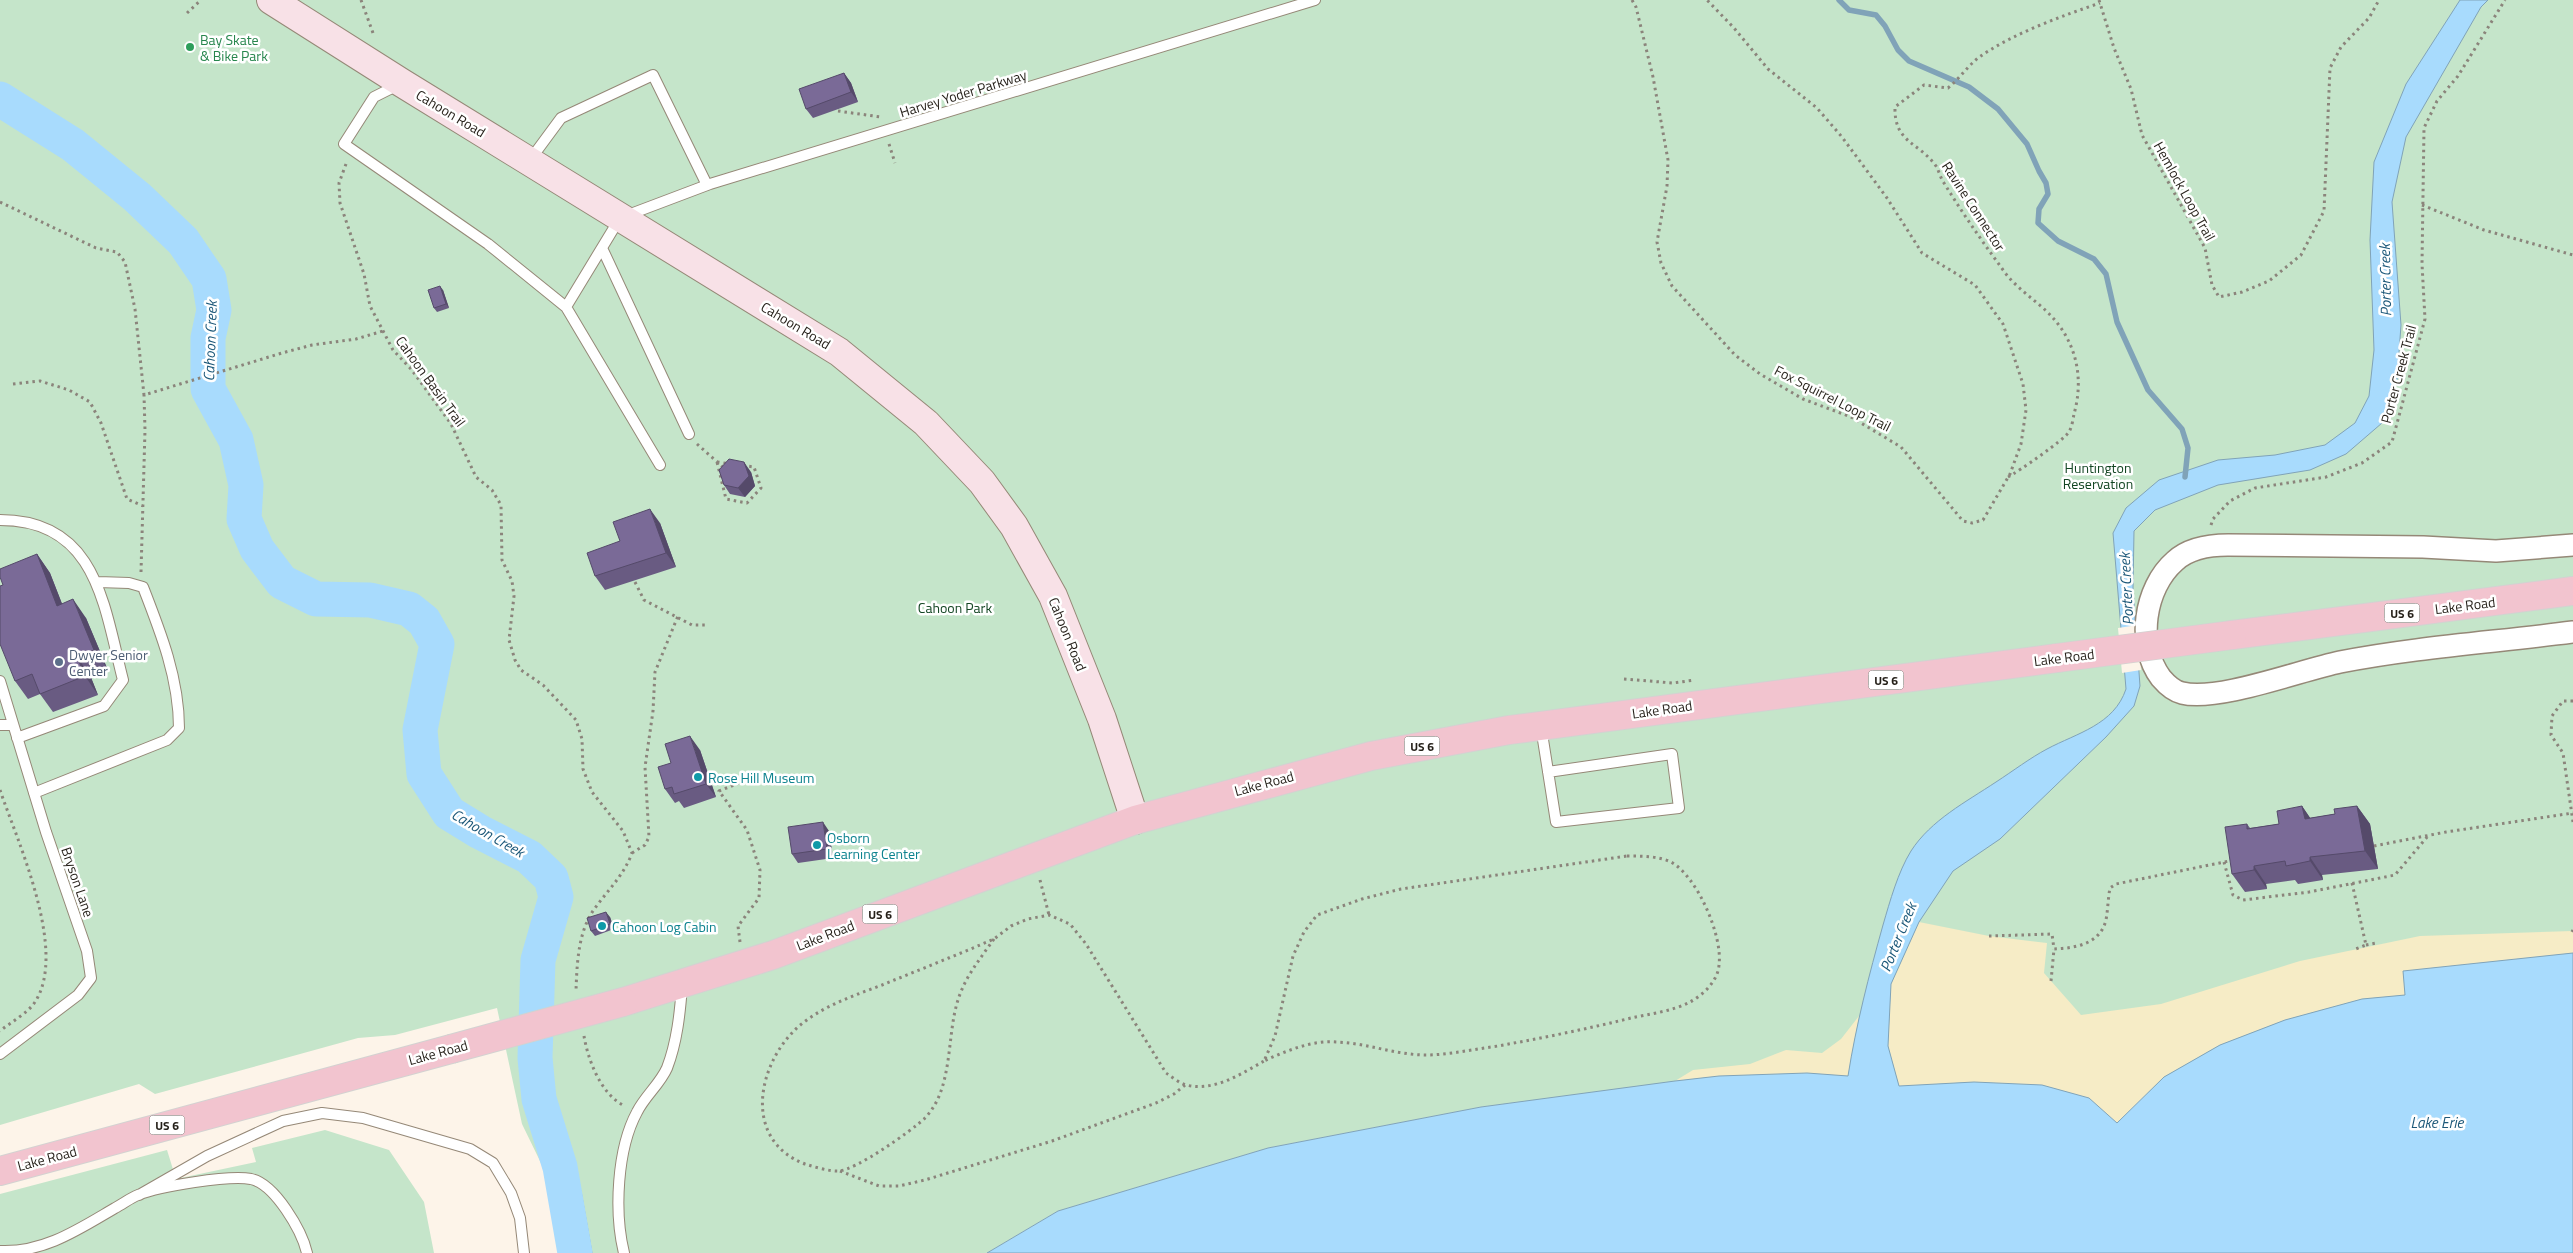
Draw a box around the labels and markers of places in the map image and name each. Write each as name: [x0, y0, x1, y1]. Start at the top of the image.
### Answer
place label: Bay Skate & Bike Park: [200, 29, 268, 66]
marker: Bay Skate & Bike Park: [184, 41, 196, 53]
place label: Dwyer Senior Center: [69, 644, 148, 681]
marker: Dwyer Senior Center: [53, 656, 65, 668]
place label: Rose Hill Museum: [708, 767, 815, 788]
marker: Rose Hill Museum: [692, 771, 704, 783]
place label: Osborn Learning Center: [827, 827, 920, 864]
marker: Osborn Learning Center: [811, 839, 823, 851]
place label: Cahoon Log Cabin: [612, 916, 716, 937]
marker: Cahoon Log Cabin: [596, 920, 608, 932]

